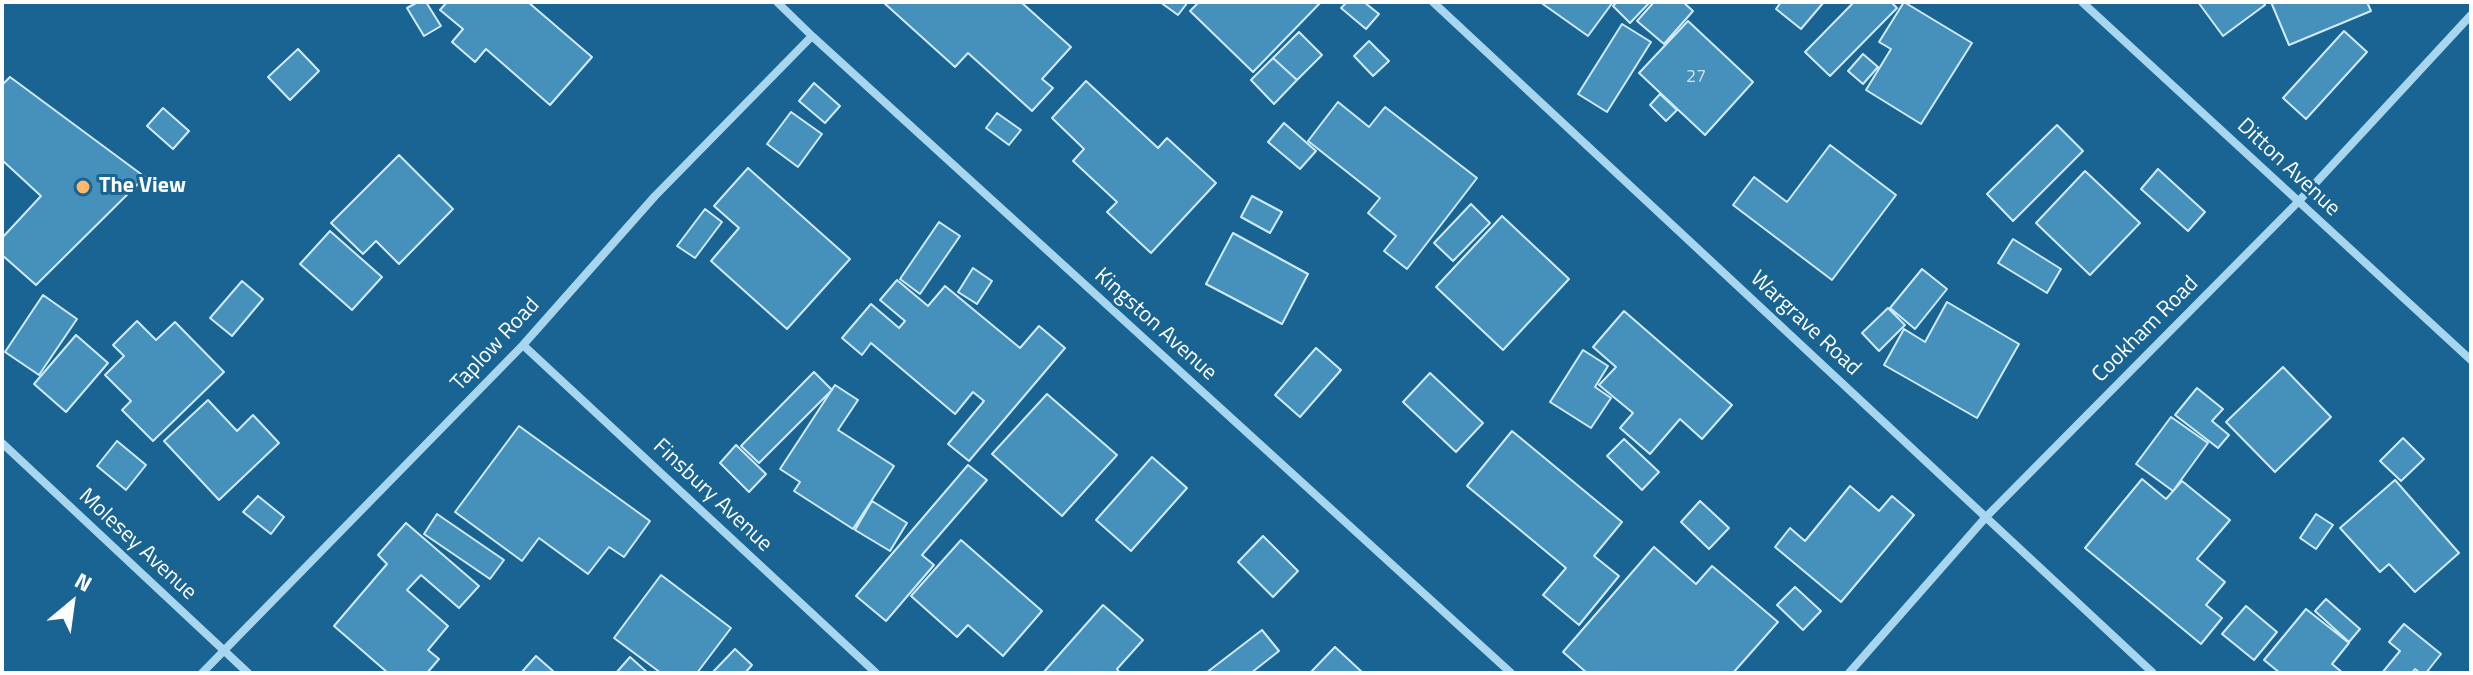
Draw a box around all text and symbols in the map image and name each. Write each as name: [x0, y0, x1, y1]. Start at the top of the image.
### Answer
house number: 27: [1686, 67, 1706, 89]
street label: Ditton Avenue: [2231, 113, 2345, 223]
place label: The View: [99, 174, 186, 200]
marker: The View: [74, 178, 92, 196]
street label: Kingston Avenue: [1088, 263, 1222, 387]
street label: Wargrave Road: [1744, 266, 1866, 382]
street label: Cookham Road: [2087, 271, 2205, 389]
street label: Taplow Road: [446, 293, 546, 397]
street label: Finsbury Avenue: [647, 434, 777, 558]
street label: Molesey Avenue: [73, 484, 201, 606]
north arrow: [32, 563, 112, 643]
text: N: [69, 563, 99, 601]

